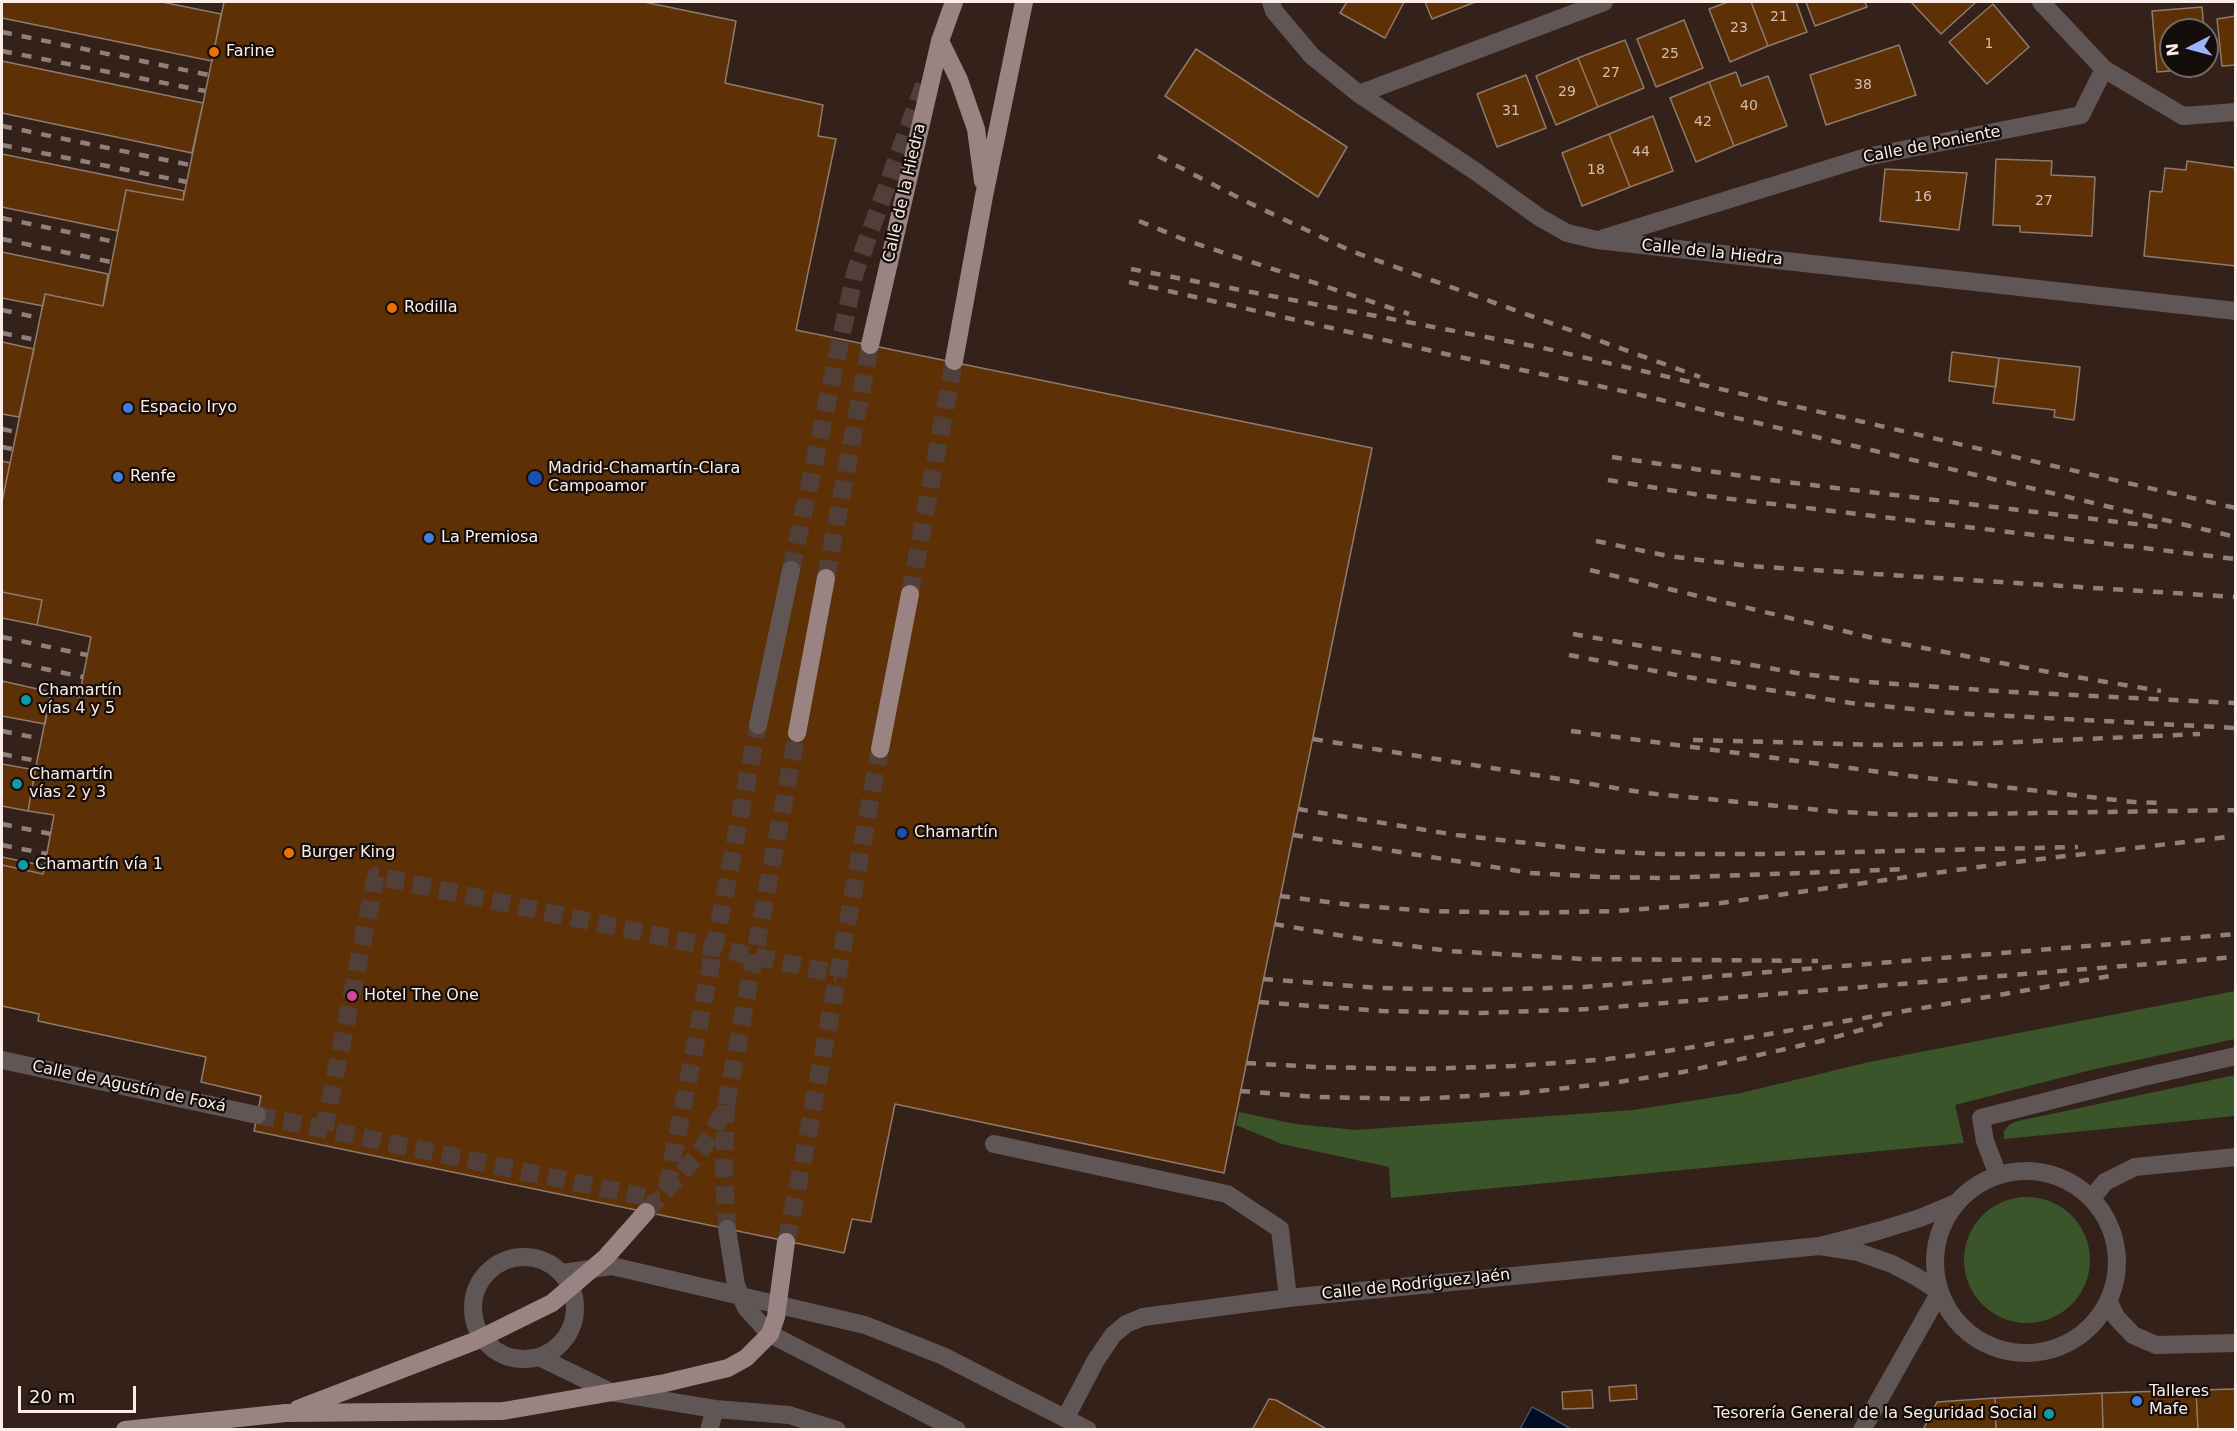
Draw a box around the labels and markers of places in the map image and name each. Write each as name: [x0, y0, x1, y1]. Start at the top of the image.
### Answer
place label: Farine: [226, 42, 275, 62]
marker: Farine: [207, 45, 221, 59]
place label: Rodilla: [404, 298, 457, 318]
marker: Rodilla: [385, 301, 399, 315]
place label: Espacio Iryo: [140, 398, 237, 418]
marker: Espacio Iryo: [121, 401, 135, 415]
place label: Madrid-Chamartín-Clara Campoamor: [548, 459, 740, 497]
place label: Renfe: [130, 467, 176, 487]
marker: Madrid-Chamartín-Clara Campoamor: [526, 469, 544, 487]
marker: Renfe: [111, 470, 125, 484]
place label: La Premiosa: [441, 528, 538, 548]
marker: La Premiosa: [422, 531, 436, 545]
place label: Chamartín vías 4 y 5: [38, 681, 122, 719]
marker: Chamartín vías 4 y 5: [19, 693, 33, 707]
place label: Chamartín vías 2 y 3: [29, 765, 113, 803]
marker: Chamartín vías 2 y 3: [10, 777, 24, 791]
place label: Chamartín: [914, 823, 998, 843]
marker: Chamartín: [895, 826, 909, 840]
place label: Burger King: [301, 843, 395, 863]
marker: Burger King: [282, 846, 296, 860]
place label: Chamartín vía 1: [35, 855, 163, 875]
marker: Chamartín vía 1: [16, 858, 30, 872]
place label: Hotel The One: [364, 986, 479, 1006]
marker: Hotel The One: [345, 989, 359, 1003]
place label: Talleres Mafe: [2149, 1382, 2209, 1420]
marker: Talleres Mafe: [2130, 1394, 2144, 1408]
place label: Tesorería General de la Seguridad Social: [1713, 1404, 2037, 1424]
marker: Tesorería General de la Seguridad Social: [2042, 1407, 2056, 1421]

